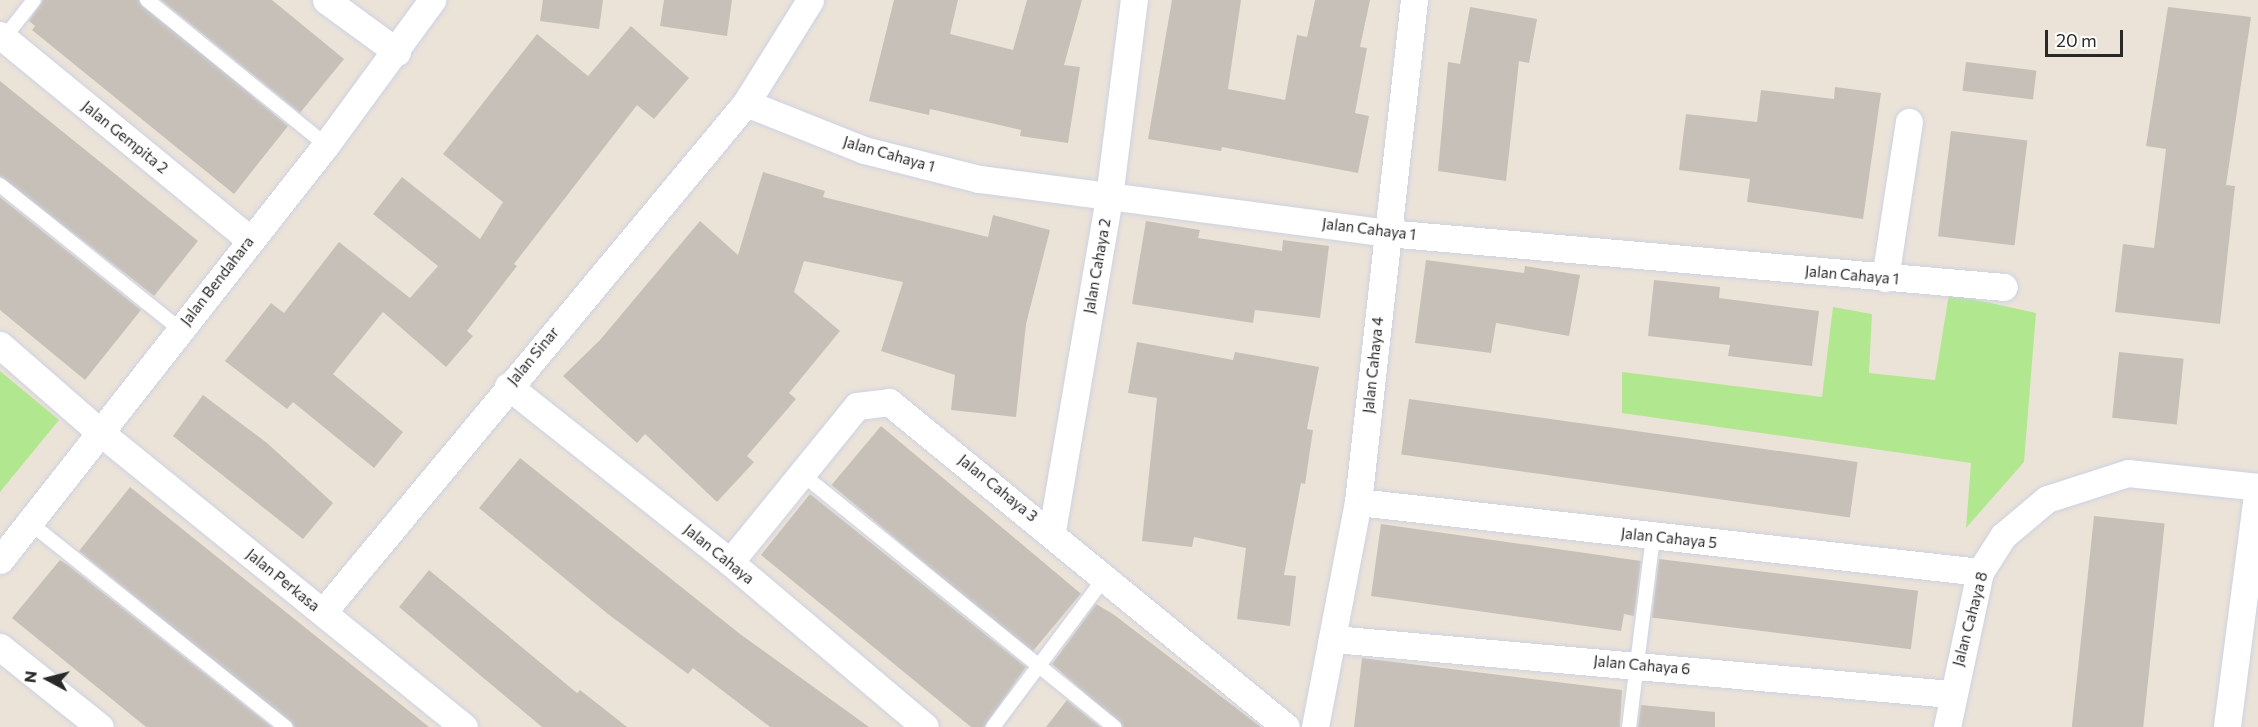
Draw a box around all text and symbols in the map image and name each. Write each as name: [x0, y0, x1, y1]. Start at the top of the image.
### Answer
scale bar: [2048, 18, 2126, 56]
text: 20 m: [2056, 29, 2097, 51]
street label: Jalan Gempita 2: [78, 97, 172, 177]
street label: Jalan Cahaya 1: [841, 132, 937, 176]
street label: Jalan Cahaya 1: [1321, 214, 1417, 244]
street label: Jalan Cahaya 2: [1080, 217, 1114, 315]
street label: Jalan Bendahara: [177, 233, 257, 329]
street label: Jalan Cahaya 1: [1804, 262, 1900, 288]
street label: Jalan Cahaya 4: [1359, 316, 1387, 414]
street label: Jalan Sinar: [503, 323, 563, 389]
street label: Jalan Cahaya 3: [955, 451, 1041, 525]
street label: Jalan Cahaya: [680, 520, 758, 588]
street label: Jalan Cahaya 5: [1620, 524, 1718, 552]
street label: Jalan Perkasa: [243, 545, 323, 615]
street label: Jalan Cahaya 8: [1949, 570, 1991, 668]
north arrow: [18, 649, 78, 709]
street label: Jalan Cahaya 6: [1593, 652, 1691, 678]
text: N: [19, 670, 40, 684]

